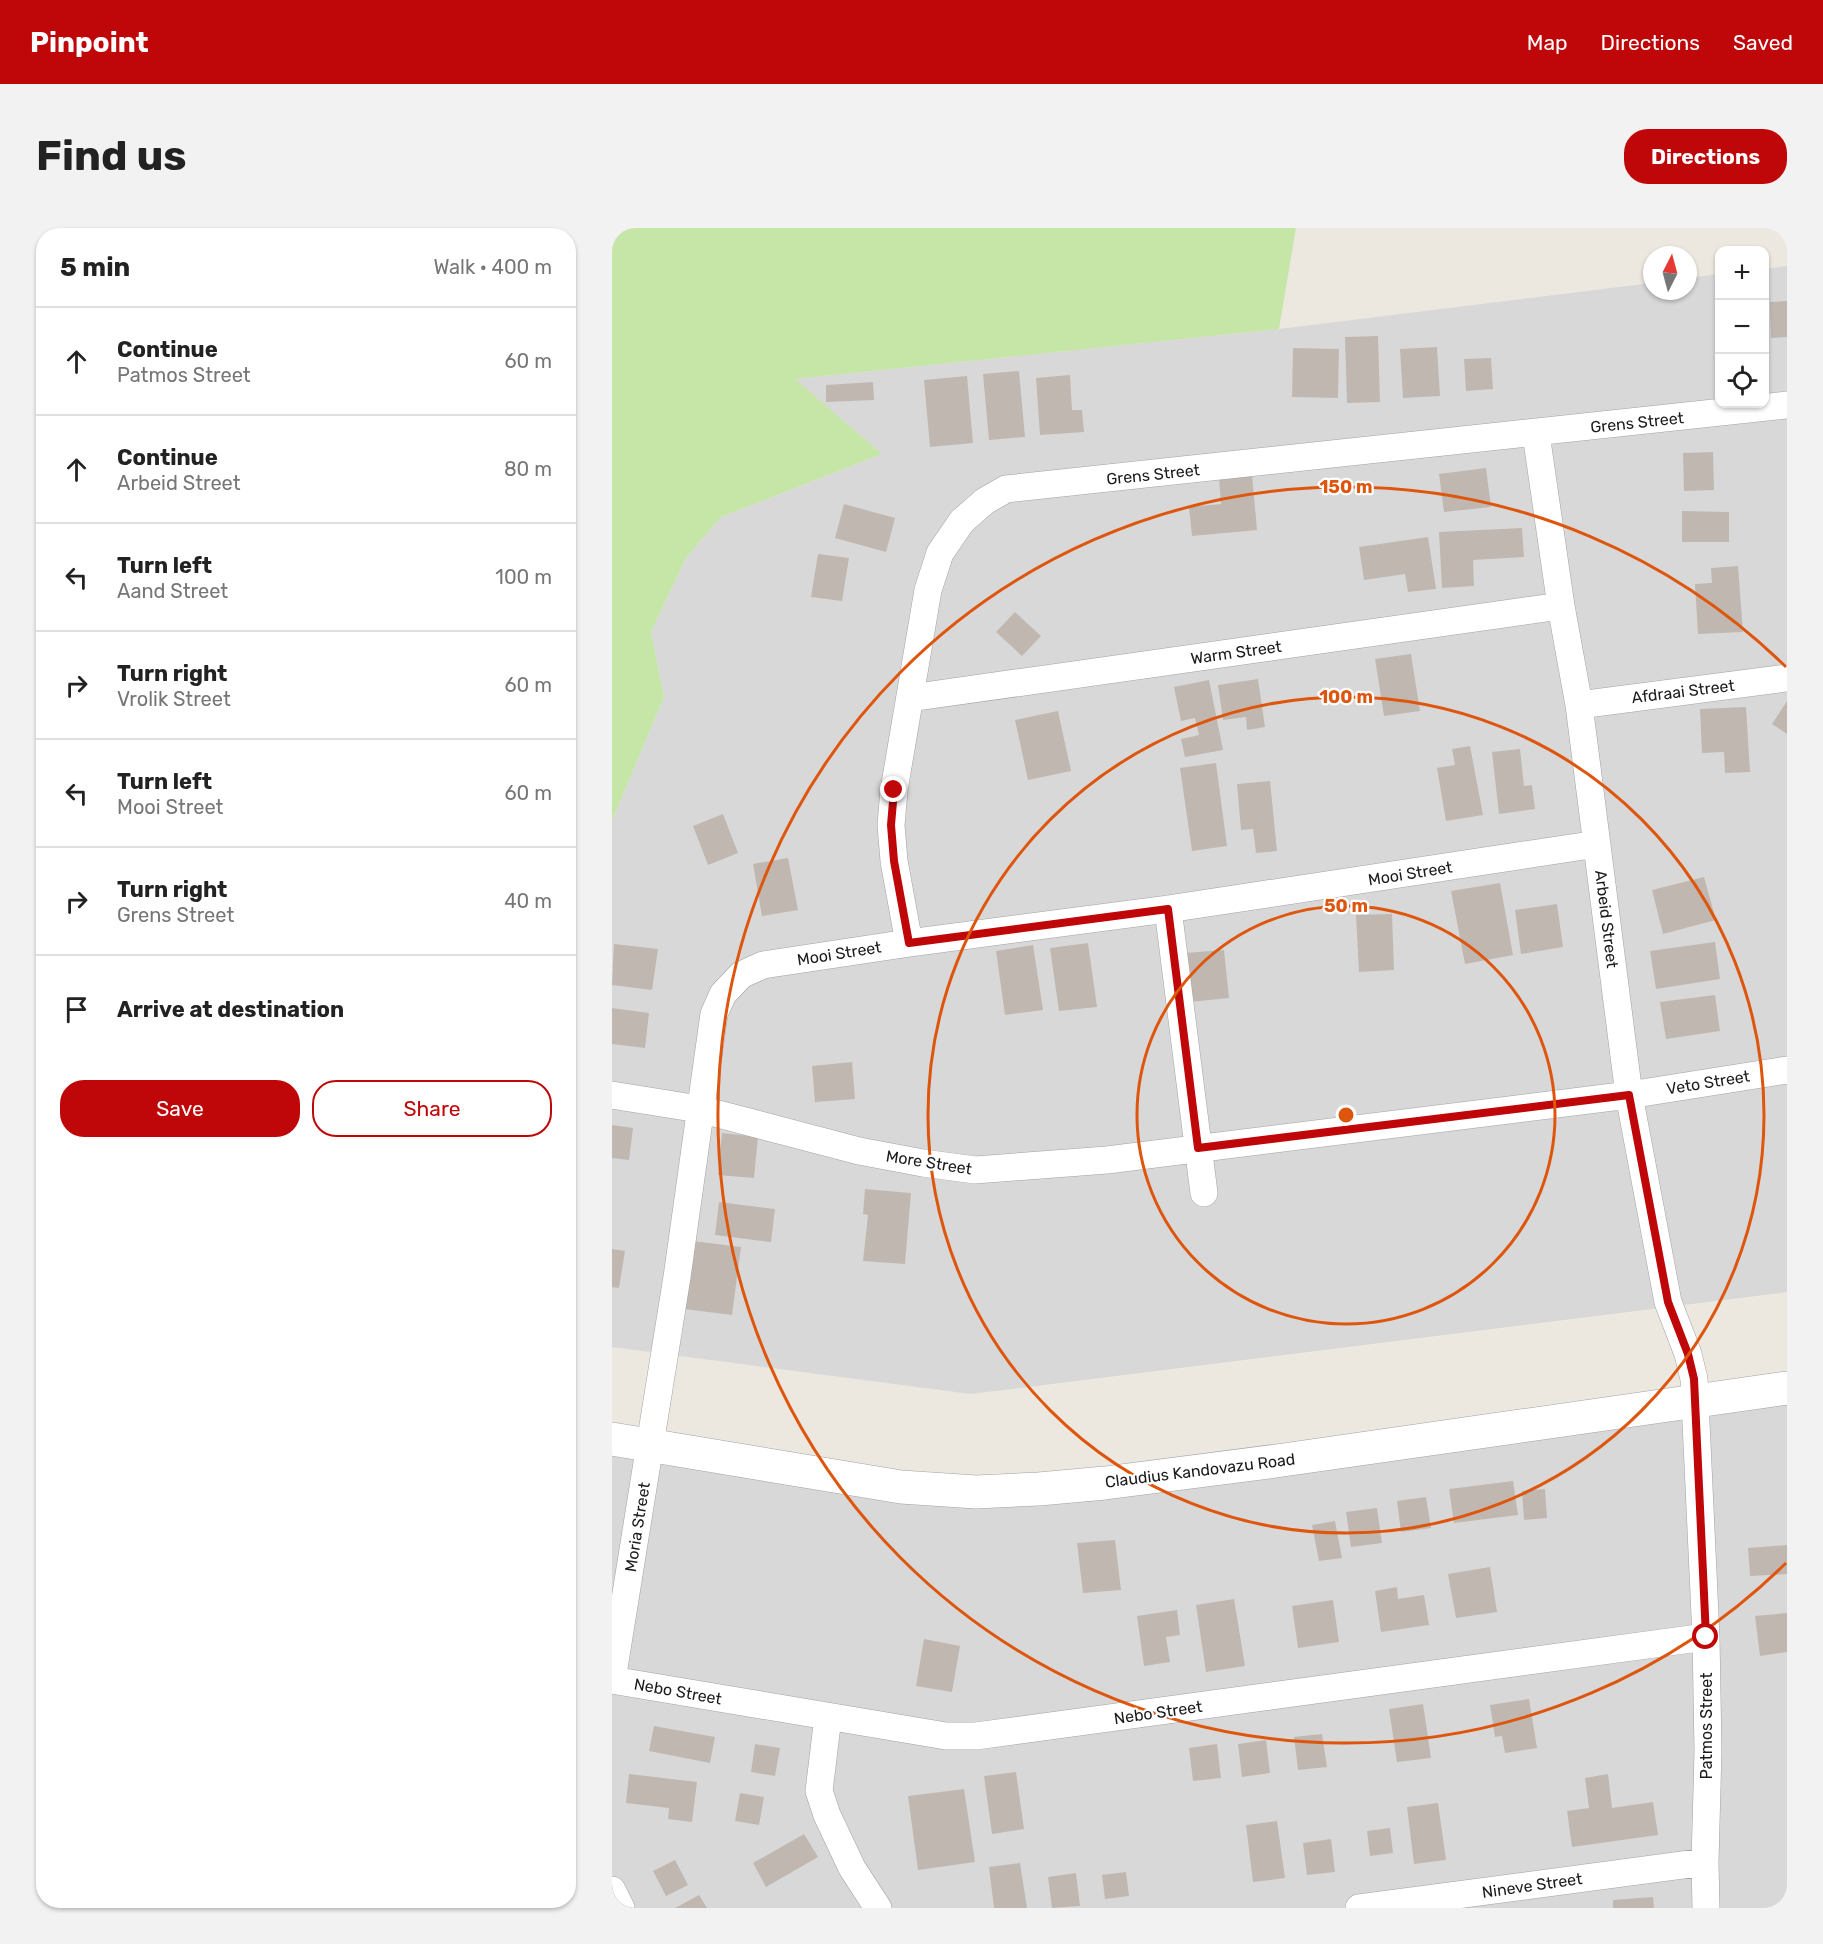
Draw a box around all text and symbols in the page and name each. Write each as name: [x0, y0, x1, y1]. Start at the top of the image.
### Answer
text: Pinpoint: [30, 26, 149, 59]
text: Map: [1527, 30, 1568, 55]
text: Directions: [1601, 30, 1700, 55]
text: Saved: [1733, 30, 1793, 55]
button: Directions: [1624, 129, 1787, 184]
text: Find us: [36, 131, 187, 181]
north arrow: [1643, 246, 1697, 300]
map controls: [1715, 246, 1769, 408]
button: +: [1715, 246, 1769, 300]
text: 5 min: [60, 252, 130, 283]
text: Walk · 400 m: [433, 255, 552, 279]
button: −: [1715, 300, 1769, 354]
text: Continue: [117, 336, 218, 363]
icon: ahead: [60, 345, 93, 378]
text: 60 m: [505, 349, 552, 373]
button: locate: [1715, 354, 1769, 408]
text: Patmos Street: [117, 363, 251, 387]
street label: Grens Street: [1589, 408, 1685, 437]
text: Continue: [117, 444, 218, 471]
icon: ahead: [60, 453, 93, 486]
text: 80 m: [504, 457, 552, 481]
street label: Grens Street: [1105, 460, 1201, 489]
text: Arbeid Street: [117, 471, 241, 495]
text: 150 m: [1319, 476, 1373, 498]
text: Turn left: [117, 552, 212, 579]
icon: left: [60, 561, 93, 594]
text: 100 m: [495, 565, 552, 589]
text: Aand Street: [117, 579, 228, 603]
street label: Warm Street: [1189, 637, 1283, 668]
text: Turn right: [117, 660, 227, 687]
icon: right: [60, 669, 93, 702]
text: 60 m: [505, 673, 552, 697]
street label: Afdraai Street: [1630, 676, 1736, 707]
text: 100 m: [1319, 686, 1373, 708]
text: Vrolik Street: [117, 687, 231, 711]
text: Turn left: [117, 768, 212, 795]
route end: [880, 776, 906, 802]
icon: left: [60, 777, 93, 810]
text: 60 m: [505, 781, 552, 805]
text: Mooi Street: [117, 795, 223, 819]
street label: Mooi Street: [1367, 857, 1454, 890]
street label: Arbeid Street: [1591, 869, 1622, 969]
text: Turn right: [117, 876, 227, 903]
icon: right: [60, 885, 93, 918]
text: 40 m: [504, 889, 552, 913]
text: 50 m: [1324, 895, 1368, 917]
text: Grens Street: [117, 903, 234, 927]
street label: Mooi Street: [796, 937, 883, 970]
icon: arrive: [60, 993, 93, 1026]
text: Arrive at destination: [117, 996, 344, 1023]
street label: Veto Street: [1665, 1067, 1751, 1098]
button: Save: [60, 1080, 300, 1137]
button: Share: [312, 1080, 552, 1137]
centre of rings: [1336, 1105, 1356, 1125]
street label: More Street: [884, 1146, 973, 1179]
street label: Claudius Kandovazu Road: [1104, 1449, 1296, 1492]
street label: Moria Street: [621, 1481, 654, 1573]
route start: [1692, 1623, 1718, 1649]
street label: Patmos Street: [1697, 1673, 1716, 1779]
street label: Nebo Street: [632, 1674, 723, 1709]
street label: Nebo Street: [1113, 1697, 1203, 1728]
street label: Nineve Street: [1481, 1869, 1583, 1902]

